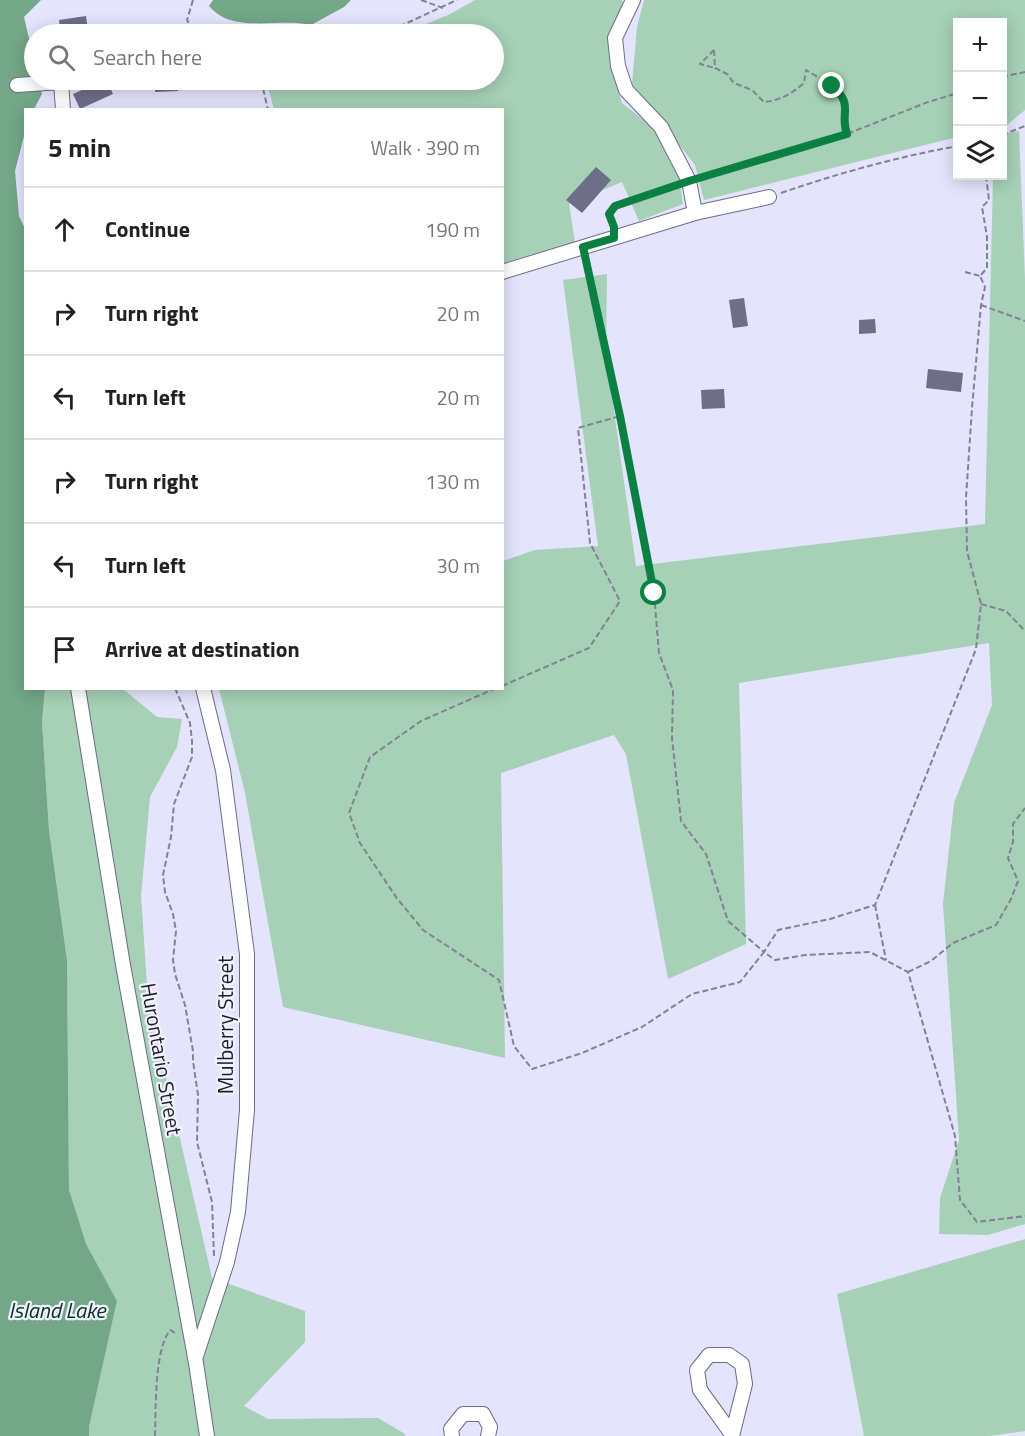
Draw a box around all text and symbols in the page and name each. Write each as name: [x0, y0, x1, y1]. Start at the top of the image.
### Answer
map controls: [953, 18, 1007, 180]
button: +: [953, 18, 1007, 72]
search box: [24, 24, 504, 90]
text: Search here: [93, 40, 202, 74]
icon: search: [45, 41, 78, 74]
route end: [818, 72, 844, 98]
button: −: [953, 72, 1007, 126]
button: layers: [953, 126, 1007, 180]
text: 5 min: [48, 128, 111, 167]
text: Walk · 390 m: [371, 132, 480, 163]
text: Continue: [105, 212, 190, 246]
icon: ahead: [48, 213, 81, 246]
text: 190 m: [425, 214, 480, 245]
text: Turn right: [105, 296, 199, 330]
icon: right: [48, 297, 81, 330]
text: 20 m: [436, 298, 480, 329]
text: Turn left: [105, 380, 186, 414]
icon: left: [48, 381, 81, 414]
text: 20 m: [436, 382, 480, 413]
text: Turn right: [105, 464, 199, 498]
icon: right: [48, 465, 81, 498]
text: 130 m: [425, 466, 480, 497]
text: Turn left: [105, 548, 186, 582]
icon: left: [48, 549, 81, 582]
text: 30 m: [436, 550, 480, 581]
route start: [640, 579, 666, 605]
text: Arrive at destination: [105, 632, 300, 666]
icon: arrive: [48, 633, 81, 666]
street label: Mulberry Street: [209, 955, 241, 1094]
street label: Hurontario Street: [133, 980, 191, 1138]
water label: Island Lake: [8, 1293, 107, 1327]

